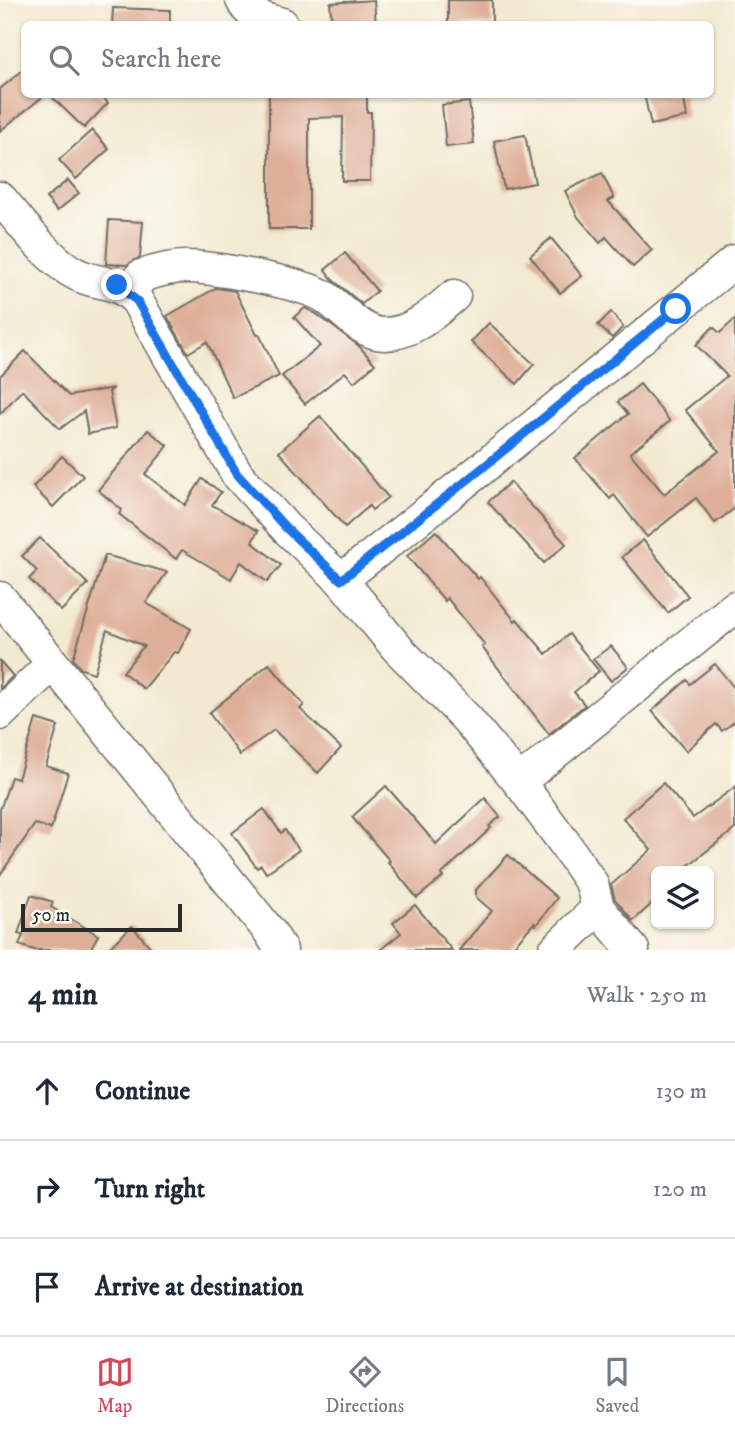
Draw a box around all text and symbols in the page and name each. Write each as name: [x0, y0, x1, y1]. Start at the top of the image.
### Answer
search box: [21, 21, 714, 98]
icon: search: [45, 41, 83, 79]
text: Search here: [101, 43, 221, 76]
route end: [101, 269, 132, 300]
route start: [660, 293, 691, 324]
map controls: [651, 866, 714, 929]
button: layers: [651, 866, 714, 929]
scale bar: [21, 901, 182, 933]
text: 50 m: [32, 904, 70, 927]
text: 4 min: [28, 977, 98, 1014]
text: Walk · 250 m: [587, 981, 707, 1010]
icon: ahead: [28, 1072, 66, 1110]
text: Continue: [95, 1075, 190, 1108]
text: 130 m: [655, 1077, 707, 1106]
icon: right: [28, 1170, 66, 1208]
text: Turn right: [95, 1173, 205, 1206]
text: 120 m: [653, 1175, 707, 1204]
icon: arrive: [28, 1268, 66, 1306]
text: Arrive at destination: [95, 1271, 304, 1304]
tab: Map: [96, 1353, 134, 1418]
tab: Directions: [325, 1353, 404, 1418]
tab: Saved: [596, 1353, 639, 1418]

